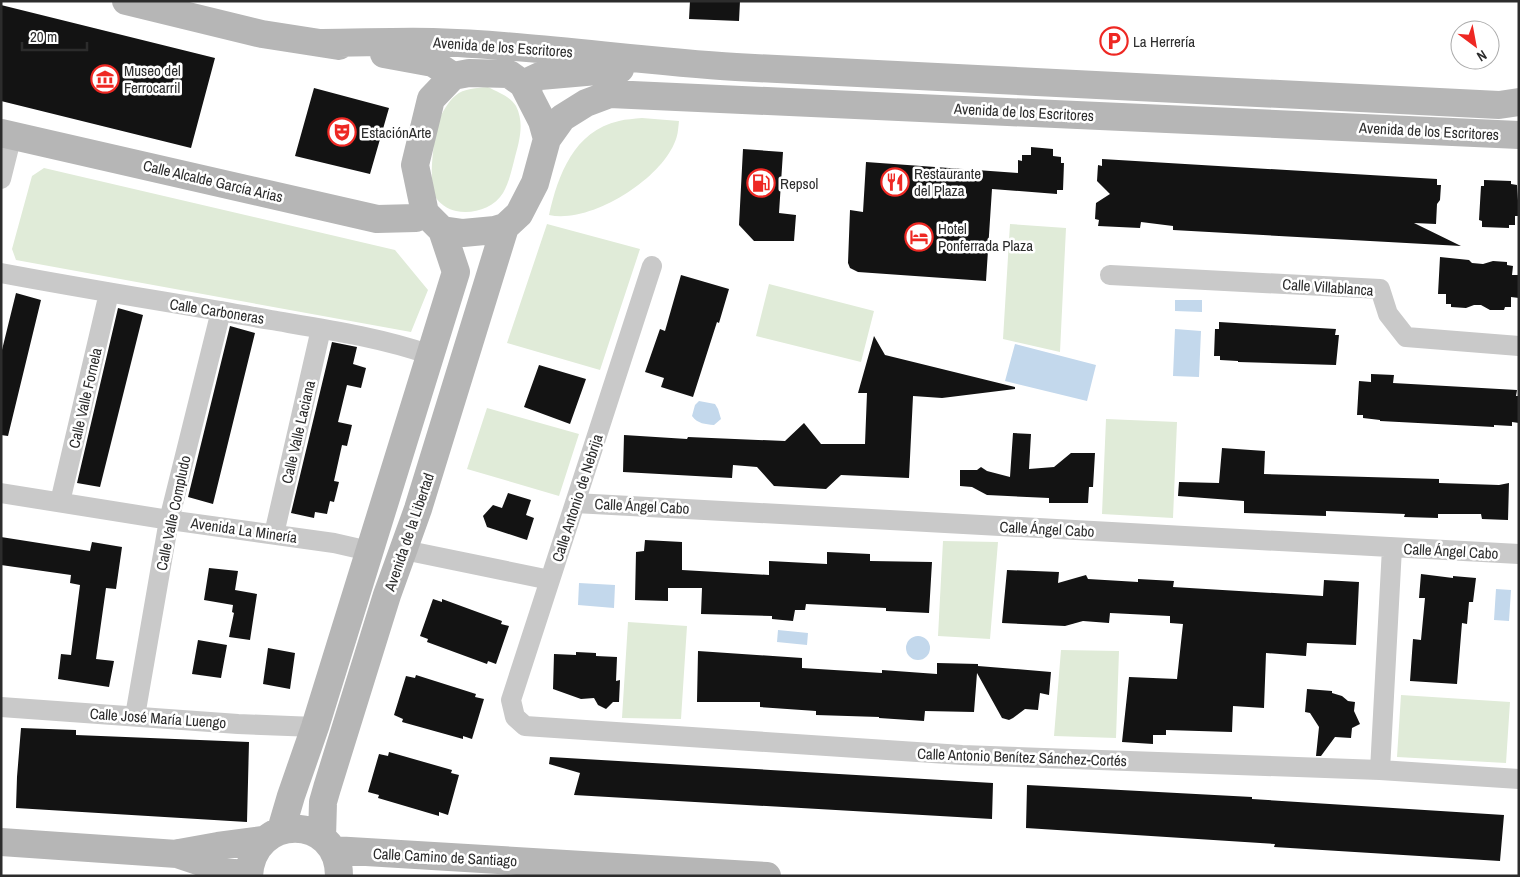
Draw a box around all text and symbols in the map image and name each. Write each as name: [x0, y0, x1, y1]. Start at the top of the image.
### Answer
scale bar: [22, 20, 88, 52]
north arrow: [1450, 20, 1500, 70]
text: 20 m: [30, 26, 57, 47]
parking icon: La Herrería: [1099, 26, 1129, 56]
place label: La Herrería: [1133, 31, 1195, 52]
street label: Avenida de los Escritores: [431, 32, 574, 62]
text: N: [1474, 46, 1490, 66]
place label: Museo del Ferrocarril: [124, 60, 181, 98]
museum icon: Museo del Ferrocarril: [90, 64, 120, 94]
street label: Avenida de los Escritores: [953, 98, 1094, 126]
theatre icon: EstaciónArte: [327, 117, 357, 147]
street label: Avenida de los Escritores: [1358, 117, 1499, 145]
place label: EstaciónArte: [361, 122, 432, 143]
street label: Calle Alcalde García Arias: [141, 155, 285, 207]
place label: Restaurante del Plaza: [914, 163, 981, 201]
restaurant icon: Restaurante del Plaza: [880, 167, 910, 197]
fuel station icon: Repsol: [746, 168, 776, 198]
place label: Repsol: [780, 173, 818, 194]
place label: Hotel Ponferrada Plaza: [938, 218, 1033, 256]
hotel icon: Hotel Ponferrada Plaza: [904, 222, 934, 252]
street label: Calle Villablanca: [1282, 273, 1374, 301]
street label: Calle Carboneras: [168, 293, 266, 329]
street label: Calle Valle Fornela: [63, 346, 107, 450]
street label: Calle Valle Laciana: [276, 378, 320, 486]
street label: Calle Antonio de Nebrija: [546, 431, 608, 565]
street label: Calle Valle Compludo: [151, 453, 196, 573]
street label: Avenida de la Libertad: [379, 470, 439, 595]
street label: Calle Ángel Cabo: [594, 493, 690, 519]
street label: Avenida La Minería: [188, 512, 299, 548]
street label: Calle Ángel Cabo: [999, 516, 1095, 542]
street label: Calle Ángel Cabo: [1403, 538, 1499, 564]
street label: Calle José María Luengo: [89, 703, 227, 733]
street label: Calle Antonio Benítez Sánchez-Cortés: [917, 743, 1127, 771]
street label: Calle Camino de Santiago: [372, 843, 518, 871]

